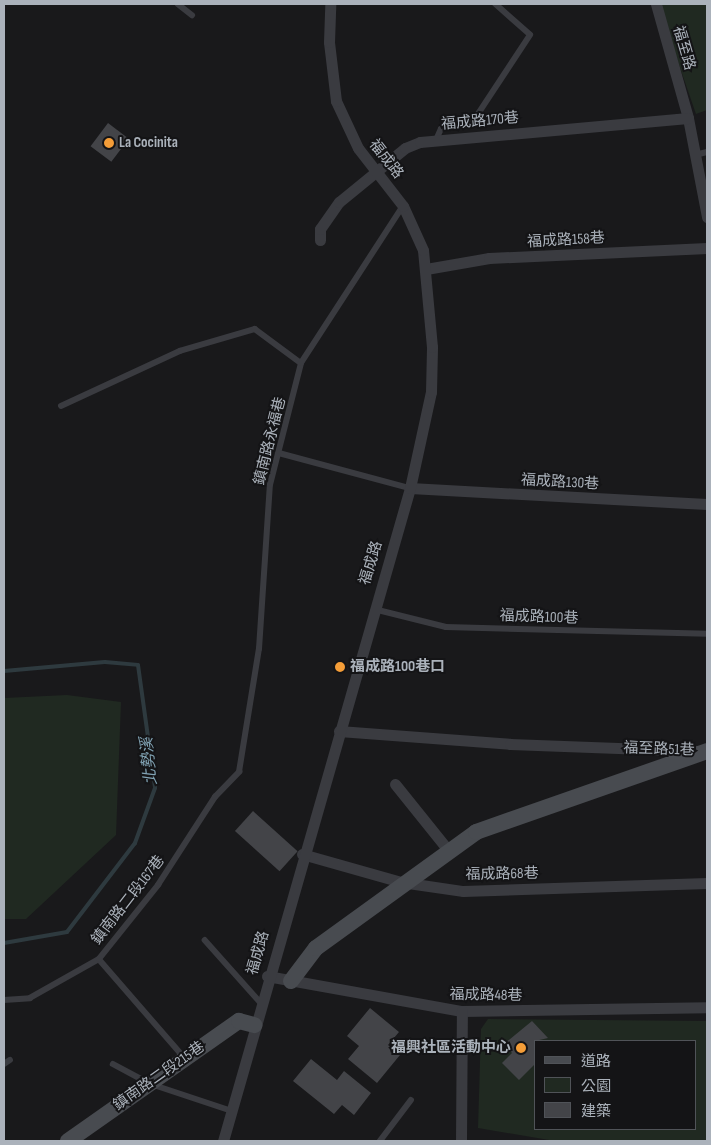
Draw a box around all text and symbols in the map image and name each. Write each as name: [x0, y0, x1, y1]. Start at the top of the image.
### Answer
street label: 福至路: [669, 24, 699, 72]
street label: 福成路170巷: [440, 109, 520, 133]
place label: La Cocinita: [119, 134, 178, 152]
street label: 福成路: [365, 136, 407, 182]
marker: La Cocinita: [103, 137, 115, 149]
street label: 福成路158巷: [527, 229, 605, 251]
street label: 鎮南路永福巷: [250, 395, 290, 487]
street label: 福成路130巷: [520, 471, 600, 493]
street label: 福成路: [356, 539, 386, 587]
street label: 福成路100巷: [499, 607, 579, 627]
place label: 福成路100巷口: [350, 658, 445, 676]
marker: 福成路100巷口: [334, 661, 346, 673]
water label: 北勢溪: [138, 736, 162, 786]
street label: 福至路51巷: [623, 739, 695, 759]
street label: 鎮南路二段167巷: [88, 852, 168, 948]
street label: 福成路68巷: [465, 864, 539, 884]
street label: 福成路: [243, 929, 273, 977]
street label: 福成路48巷: [449, 985, 523, 1005]
street label: 鎮南路二段215巷: [110, 1038, 208, 1114]
place label: 福興社區活動中心: [391, 1039, 511, 1057]
legend: [534, 1040, 696, 1130]
marker: 福興社區活動中心: [515, 1042, 527, 1054]
text: 道路: [581, 1052, 611, 1071]
text: 公園: [581, 1077, 611, 1096]
text: 建築: [581, 1102, 611, 1121]

